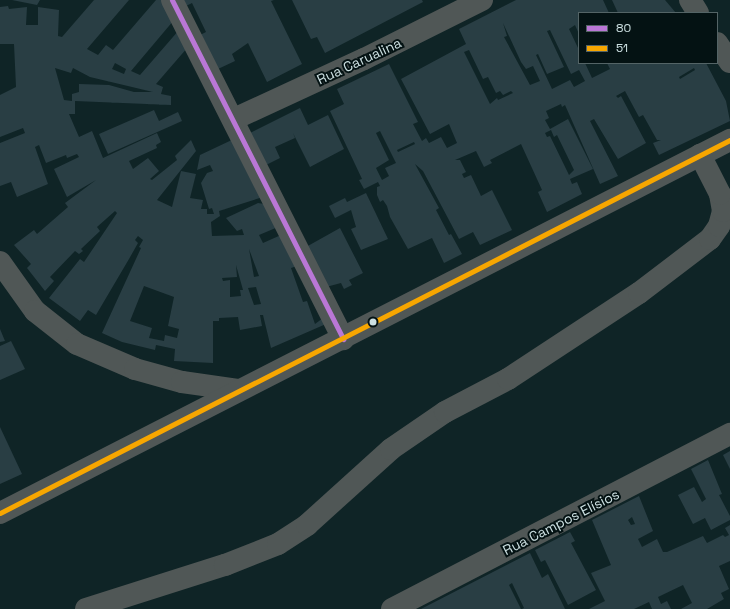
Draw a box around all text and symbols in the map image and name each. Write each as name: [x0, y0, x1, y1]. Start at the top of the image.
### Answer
legend: [578, 12, 718, 64]
text: 80: [616, 20, 631, 36]
street label: Rua Carualina: [314, 34, 404, 88]
text: 51: [616, 40, 628, 56]
unlabelled marker: [368, 317, 378, 327]
street label: Rua Campos Elísios: [500, 485, 622, 559]

